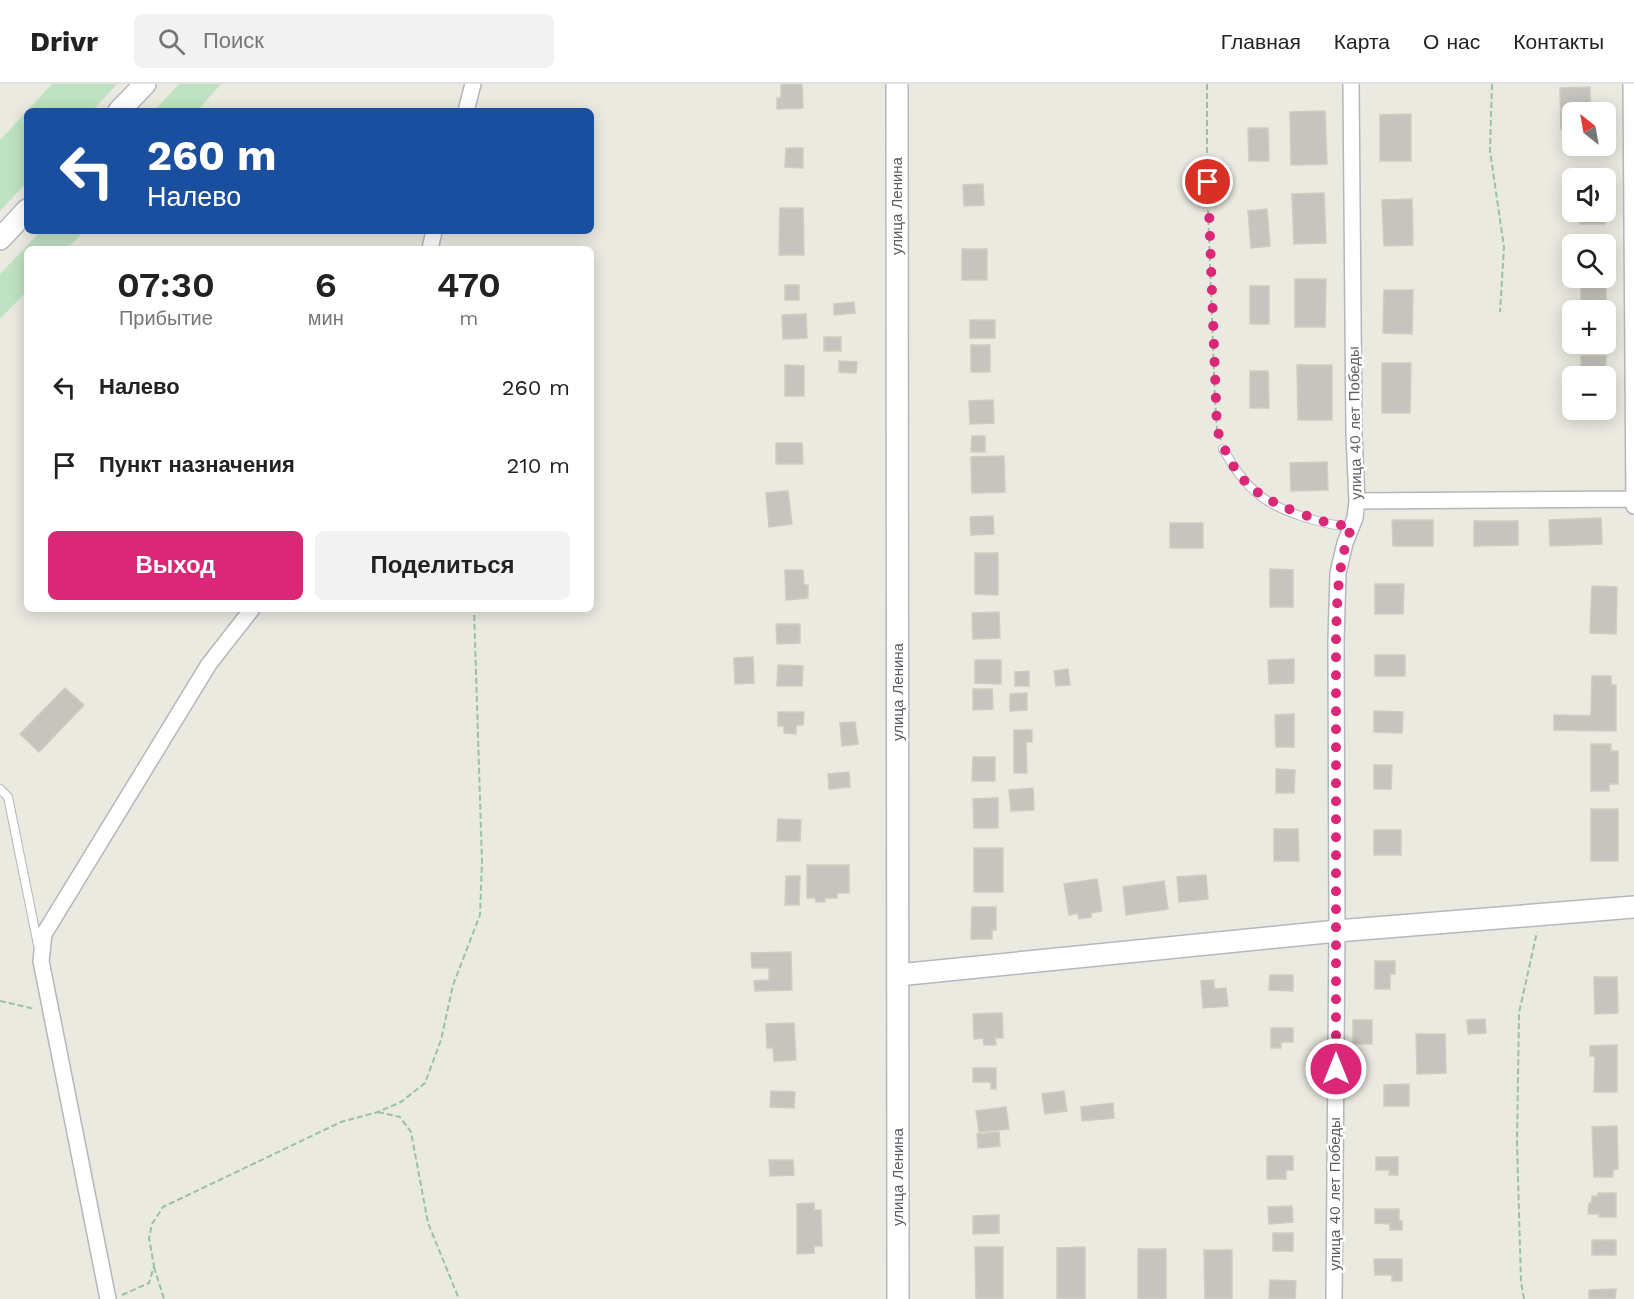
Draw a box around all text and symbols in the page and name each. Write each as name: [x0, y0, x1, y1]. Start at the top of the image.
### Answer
search box: [134, 14, 554, 68]
text: Drivr: [30, 25, 98, 58]
icon: search: [155, 25, 188, 58]
text: Поиск: [203, 28, 264, 53]
text: Главная: [1221, 29, 1301, 54]
text: Карта: [1334, 29, 1390, 54]
text: О нас: [1423, 29, 1480, 54]
text: Контакты: [1513, 29, 1604, 54]
north arrow: [1562, 102, 1616, 156]
map controls: [1562, 102, 1616, 420]
text: 260 m: [147, 131, 277, 180]
icon: left: [48, 132, 126, 210]
street label: улица Ленина: [888, 156, 906, 255]
pin: [1182, 156, 1233, 207]
icon: arrive: [1191, 165, 1224, 198]
button: sound: [1562, 168, 1616, 222]
text: Налево: [147, 181, 241, 213]
button: search: [1562, 234, 1616, 288]
text: 07:30: [117, 264, 215, 306]
text: 6: [315, 264, 337, 306]
text: 470: [437, 264, 501, 306]
button: +: [1562, 300, 1616, 354]
text: Прибытие: [119, 306, 213, 330]
text: мин: [308, 306, 344, 330]
text: m: [459, 306, 478, 330]
street label: улица 40 лет Победы: [1345, 346, 1365, 500]
button: −: [1562, 366, 1616, 420]
icon: left: [48, 371, 81, 404]
text: Налево: [99, 374, 180, 399]
text: 260 m: [502, 375, 570, 400]
icon: arrive: [48, 449, 81, 482]
text: Пункт назначения: [99, 452, 295, 477]
text: 210 m: [506, 453, 570, 478]
button: Выход: [48, 531, 303, 600]
button: Поделиться: [315, 531, 570, 600]
street label: улица Ленина: [889, 642, 907, 741]
position arrow: [1304, 1037, 1368, 1101]
street label: улица 40 лет Победы: [1326, 1117, 1344, 1271]
street label: улица Ленина: [889, 1127, 907, 1226]

